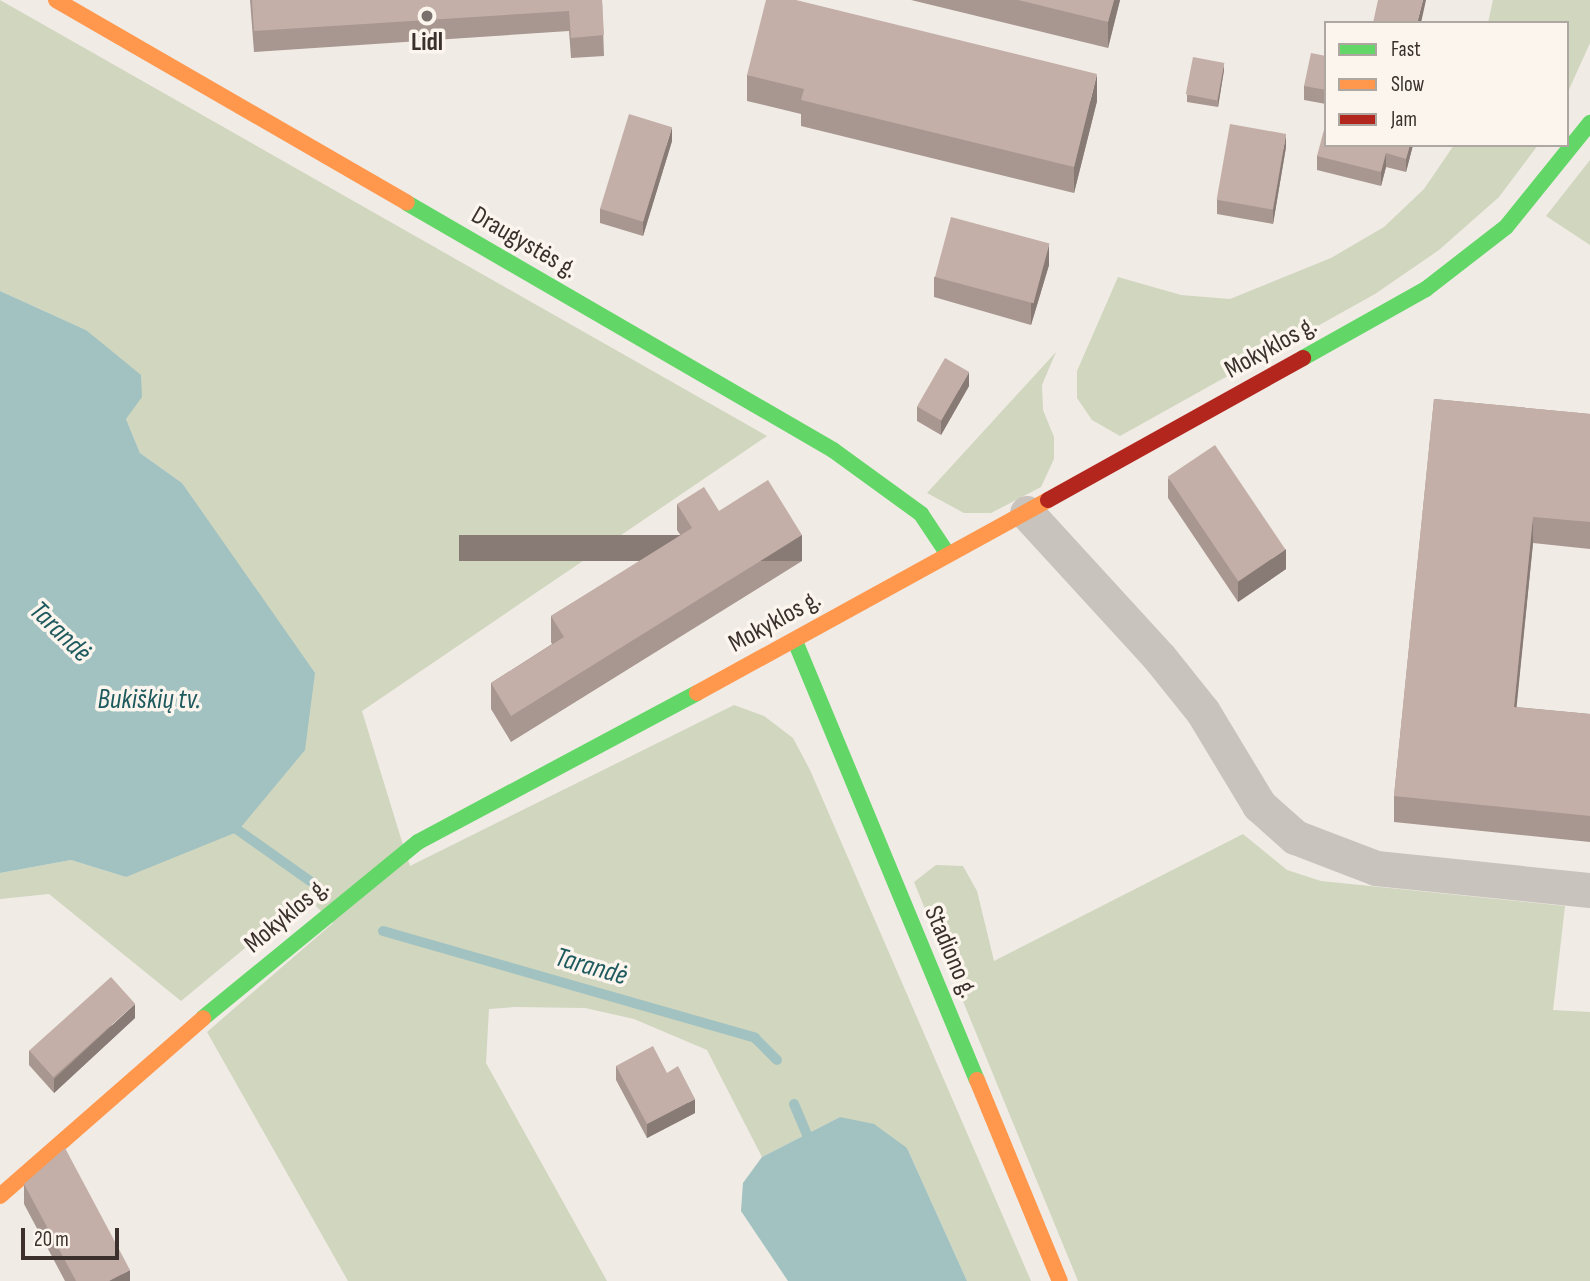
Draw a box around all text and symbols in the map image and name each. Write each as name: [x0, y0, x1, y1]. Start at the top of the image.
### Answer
marker: Lidl: [419, 8, 435, 24]
legend: [1324, 21, 1569, 147]
place label: Lidl: [411, 27, 443, 59]
text: Fast: [1391, 37, 1421, 62]
text: Slow: [1391, 72, 1424, 97]
text: Jam: [1391, 107, 1417, 132]
street label: Draugystės g.: [466, 200, 582, 286]
street label: Mokyklos g.: [1219, 310, 1323, 386]
street label: Mokyklos g.: [723, 584, 827, 660]
water label: Tarandė: [22, 594, 98, 670]
water label: Bukiškių tv.: [98, 683, 200, 717]
street label: Mokyklos g.: [238, 872, 336, 960]
street label: Stadiono g.: [917, 901, 983, 1003]
water label: Tarandė: [551, 941, 631, 993]
scale bar: [24, 1214, 122, 1258]
text: 20 m: [34, 1227, 69, 1252]

